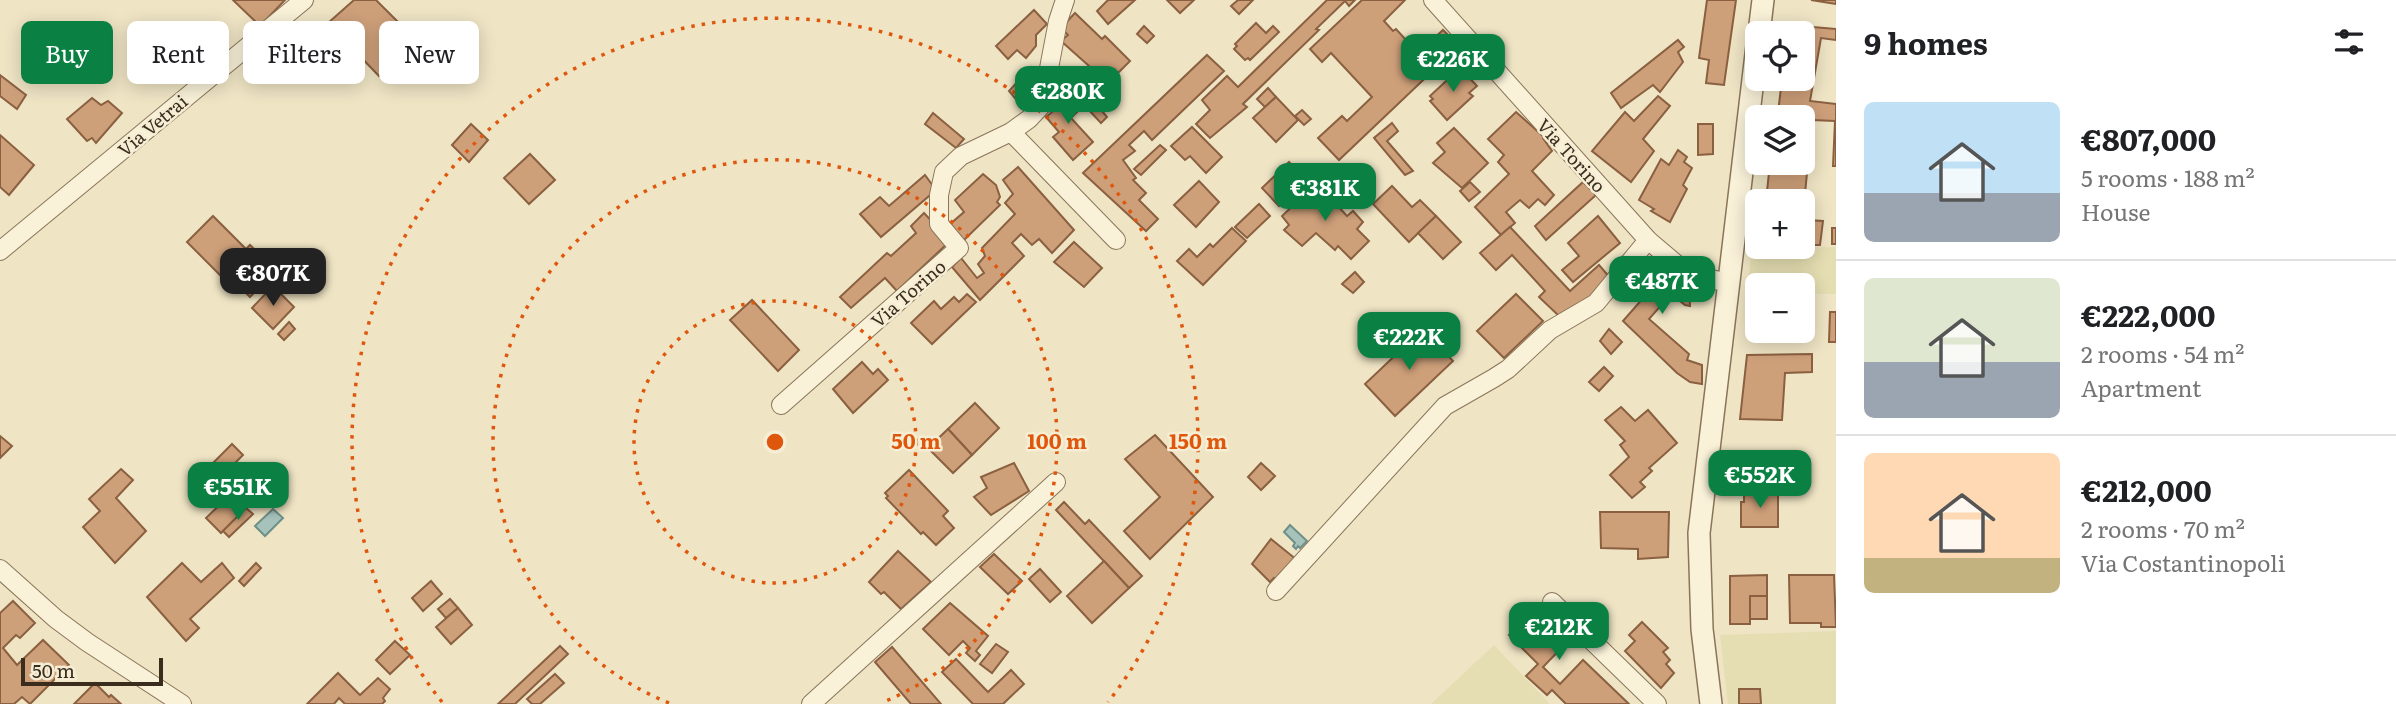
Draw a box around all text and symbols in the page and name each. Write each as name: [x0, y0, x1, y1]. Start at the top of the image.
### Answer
text: 9 homes: [1864, 20, 1988, 64]
chip: Buy: [21, 21, 113, 84]
chip: Rent: [127, 21, 229, 84]
chip: Filters: [243, 21, 365, 84]
chip: New: [379, 21, 479, 84]
map controls: [1745, 21, 1815, 343]
button: locate: [1745, 21, 1815, 91]
icon: filters: [2330, 23, 2368, 61]
pin: €226K: [1404, 34, 1502, 94]
text: €226K: [1417, 40, 1489, 74]
pin: €280K: [1019, 66, 1117, 126]
text: €280K: [1031, 72, 1105, 106]
street label: Via Vetrai: [111, 88, 193, 162]
button: layers: [1745, 105, 1815, 175]
street label: Via Torino: [1531, 112, 1613, 198]
text: €807,000: [2081, 116, 2216, 160]
icon: home: [1920, 130, 2004, 214]
text: 5 rooms · 188 m²: [2081, 160, 2255, 194]
pin: €381K: [1276, 164, 1374, 223]
text: €381K: [1290, 169, 1360, 203]
button: +: [1745, 189, 1815, 259]
text: House: [2081, 194, 2150, 228]
pin: €807K: [224, 248, 322, 308]
street label: Via Torino: [865, 253, 951, 333]
text: €807K: [236, 254, 310, 288]
pin: €487K: [1613, 256, 1711, 316]
text: €487K: [1625, 262, 1699, 296]
button: −: [1745, 273, 1815, 343]
text: €222,000: [2081, 292, 2215, 336]
icon: home: [1920, 306, 2004, 390]
pin: €222K: [1360, 312, 1458, 372]
text: €222K: [1373, 318, 1445, 352]
text: 2 rooms · 54 m²: [2081, 336, 2244, 370]
text: Apartment: [2081, 370, 2201, 404]
text: 50 m: [891, 424, 941, 455]
text: 100 m: [1027, 424, 1087, 455]
text: 150 m: [1169, 424, 1227, 455]
centre of rings: [763, 430, 787, 454]
pin: €552K: [1711, 450, 1809, 510]
text: €552K: [1724, 456, 1796, 490]
pin: €551K: [189, 462, 287, 522]
text: €212,000: [2081, 467, 2212, 511]
text: €551K: [204, 468, 272, 502]
icon: home: [1920, 481, 2004, 565]
text: 2 rooms · 70 m²: [2081, 511, 2245, 545]
text: Via Costantinopoli: [2081, 545, 2285, 579]
pin: €212K: [1510, 602, 1608, 662]
text: €212K: [1525, 608, 1593, 642]
scale bar: [21, 655, 163, 687]
text: 50 m: [32, 656, 75, 684]

